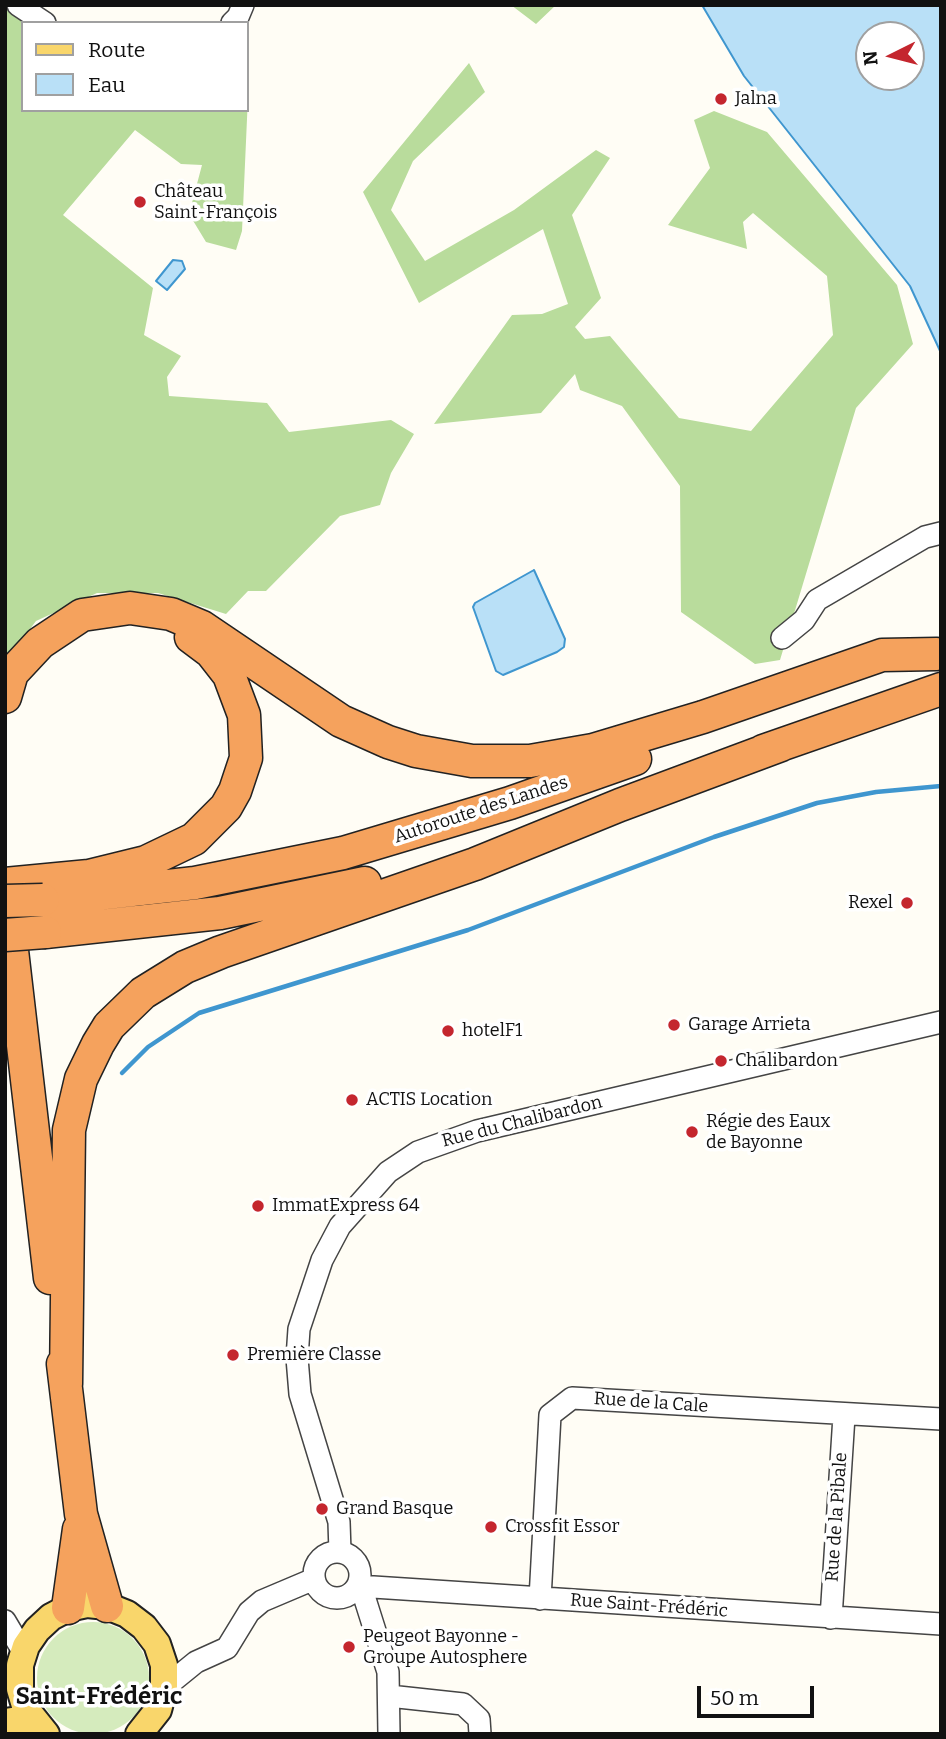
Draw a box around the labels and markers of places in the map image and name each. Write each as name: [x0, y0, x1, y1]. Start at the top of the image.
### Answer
place label: Jalna: [735, 88, 777, 110]
marker: Jalna: [713, 91, 729, 107]
place label: Château Saint-François: [154, 181, 277, 224]
marker: Château Saint-François: [132, 194, 148, 210]
place label: Rexel: [848, 892, 893, 914]
marker: Rexel: [899, 895, 915, 911]
place label: Garage Arrieta: [688, 1014, 811, 1036]
marker: Garage Arrieta: [666, 1017, 682, 1033]
place label: hotelF1: [462, 1020, 522, 1042]
marker: hotelF1: [440, 1023, 456, 1039]
place label: Chalibardon: [735, 1050, 838, 1072]
marker: Chalibardon: [713, 1053, 729, 1069]
place label: ACTIS Location: [366, 1089, 492, 1111]
marker: ACTIS Location: [344, 1092, 360, 1108]
place label: Régie des Eaux de Bayonne: [706, 1111, 830, 1154]
marker: Régie des Eaux de Bayonne: [684, 1124, 700, 1140]
place label: ImmatExpress 64: [272, 1195, 419, 1217]
marker: ImmatExpress 64: [250, 1198, 266, 1214]
place label: Première Classe: [247, 1344, 381, 1366]
marker: Première Classe: [225, 1347, 241, 1363]
place label: Grand Basque: [336, 1498, 453, 1520]
marker: Grand Basque: [314, 1501, 330, 1517]
place label: Crossfit Essor: [505, 1516, 619, 1538]
marker: Crossfit Essor: [483, 1519, 499, 1535]
place label: Peugeot Bayonne - Groupe Autosphere: [363, 1626, 527, 1668]
marker: Peugeot Bayonne - Groupe Autosphere: [341, 1639, 357, 1655]

